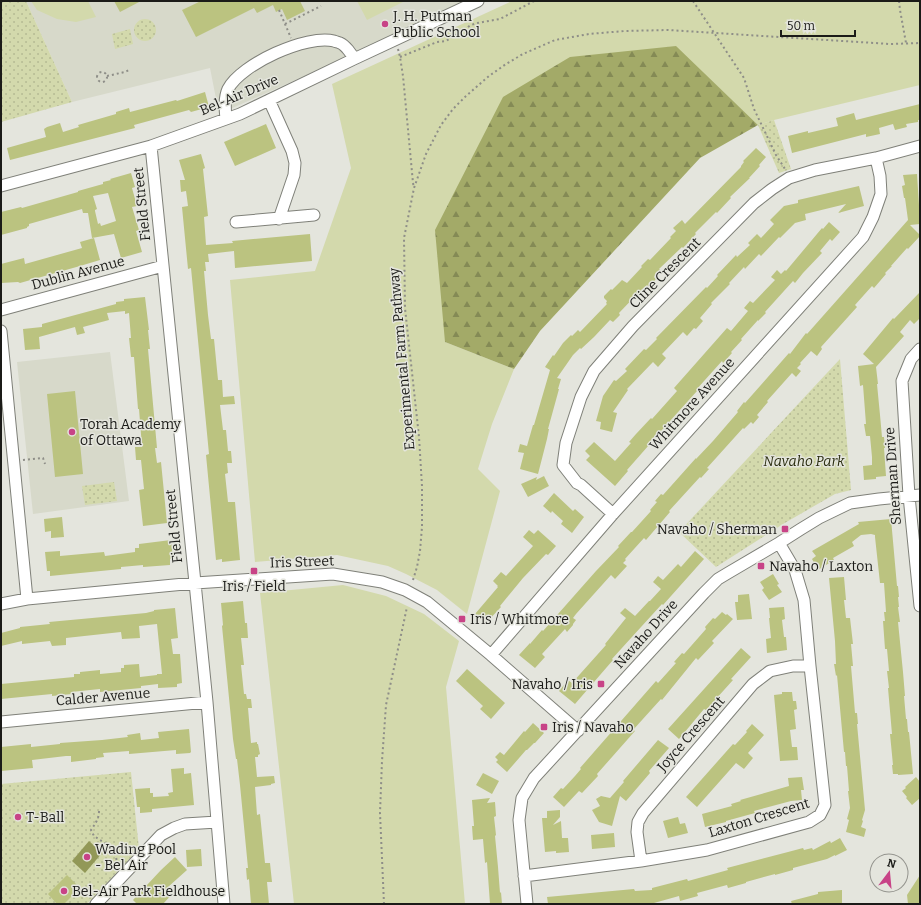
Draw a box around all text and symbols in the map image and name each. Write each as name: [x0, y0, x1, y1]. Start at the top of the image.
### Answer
place label: J. H. Putman Public School: [392, 8, 480, 41]
scale bar: [781, 12, 855, 38]
marker: J. H. Putman Public School: [380, 19, 390, 29]
text: 50 m: [787, 19, 816, 33]
street label: Bel-Air Drive: [197, 71, 281, 119]
street label: Field Street: [130, 166, 154, 242]
street label: Cline Crescent: [626, 234, 704, 312]
street label: Dublin Avenue: [30, 252, 126, 294]
street label: Experimental Farm Pathway: [386, 266, 418, 451]
street label: Whitmore Avenue: [646, 354, 738, 454]
place label: Torah Academy of Ottawa: [80, 416, 182, 449]
marker: Torah Academy of Ottawa: [67, 427, 77, 437]
street label: Sherman Drive: [881, 427, 905, 525]
park label: Navaho Park: [763, 453, 845, 470]
street label: Field Street: [162, 488, 186, 564]
place label: Navaho / Sherman: [657, 521, 777, 538]
marker: Navaho / Sherman: [780, 524, 790, 534]
street label: Iris Street: [270, 552, 334, 572]
place label: Navaho / Laxton: [769, 558, 873, 575]
marker: Navaho / Laxton: [756, 561, 766, 571]
marker: Iris / Field: [249, 566, 259, 576]
place label: Iris / Field: [222, 578, 286, 595]
street label: Navaho Drive: [611, 596, 681, 672]
place label: Iris / Whitmore: [470, 611, 569, 628]
marker: Iris / Whitmore: [457, 614, 467, 624]
place label: Navaho / Iris: [512, 676, 593, 693]
marker: Navaho / Iris: [596, 679, 606, 689]
street label: Calder Avenue: [55, 684, 151, 710]
street label: Joyce Crescent: [653, 693, 728, 776]
place label: Iris / Navaho: [552, 719, 633, 736]
marker: Iris / Navaho: [539, 722, 549, 732]
street label: Laxton Crescent: [706, 795, 812, 841]
place label: T-Ball: [26, 809, 64, 826]
marker: T-Ball: [13, 812, 23, 822]
place label: Wading Pool - Bel Air: [95, 841, 176, 874]
marker: Wading Pool - Bel Air: [82, 852, 92, 862]
north arrow: [869, 853, 909, 893]
text: N: [886, 856, 898, 871]
place label: Bel-Air Park Fieldhouse: [72, 883, 225, 900]
marker: Bel-Air Park Fieldhouse: [59, 886, 69, 896]

